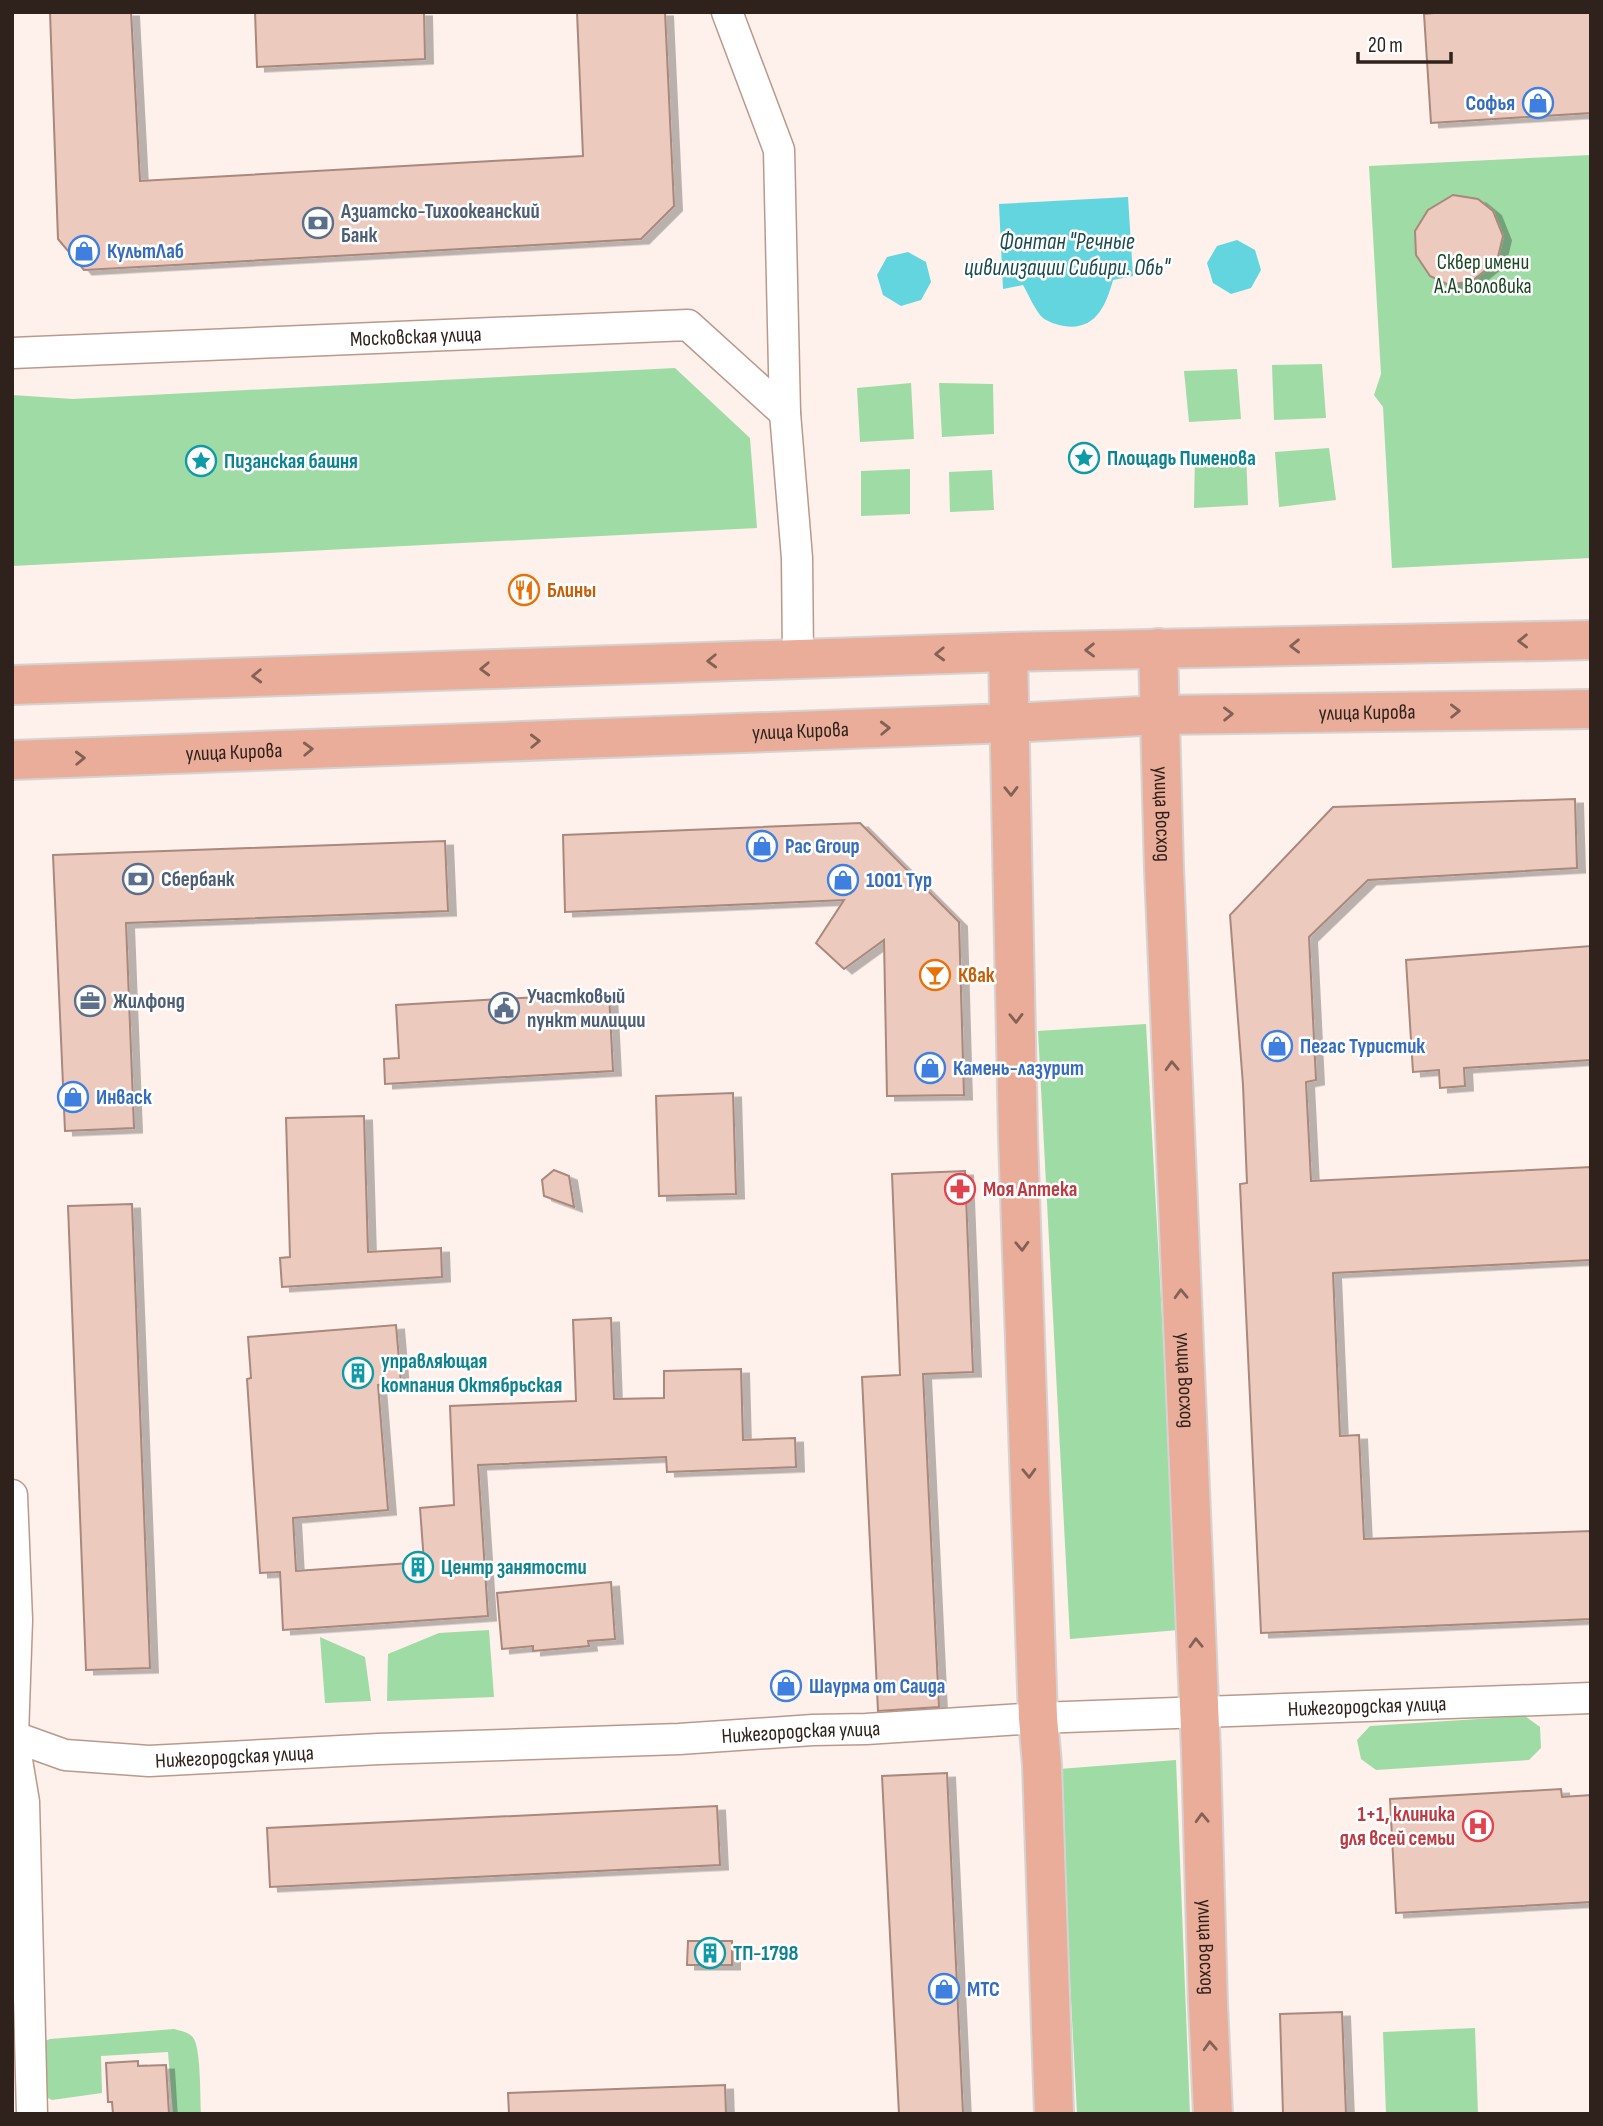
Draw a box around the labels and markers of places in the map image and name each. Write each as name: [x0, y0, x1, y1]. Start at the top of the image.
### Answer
shop icon: Софья: [1521, 86, 1555, 120]
place label: Софья: [1466, 91, 1515, 116]
place label: Азиатско-Тихоокеанский Банк: [340, 199, 540, 248]
bank icon: Азиатско-Тихоокеанский Банк: [301, 206, 335, 240]
shop icon: КультЛаб: [67, 234, 101, 268]
place label: КультЛаб: [107, 239, 184, 264]
place icon: Площадь Пименова: [1067, 441, 1101, 475]
place icon: Пизанская башня: [184, 444, 218, 478]
place label: Площадь Пименова: [1107, 446, 1256, 471]
place label: Пизанская башня: [224, 449, 358, 474]
restaurant icon: Блины: [507, 573, 541, 607]
place label: Блины: [547, 578, 596, 603]
shop icon: Pac Group: [745, 829, 779, 863]
place label: Pac Group: [785, 834, 860, 859]
bank icon: Сбербанк: [121, 862, 155, 896]
shop icon: 1001 Тур: [826, 863, 860, 897]
place label: Сбербанк: [161, 867, 235, 892]
place label: 1001 Тур: [866, 868, 932, 893]
bar icon: Квак: [918, 958, 952, 992]
place label: Квак: [958, 963, 995, 988]
office icon: Жилфонд: [73, 984, 107, 1018]
place label: Участковый пункт милиции: [527, 984, 646, 1033]
place label: Жилфонд: [113, 989, 185, 1014]
public building icon: Участковый пункт милиции: [487, 991, 521, 1025]
shop icon: Пегас Туристик: [1260, 1029, 1294, 1063]
place label: Пегас Туристик: [1300, 1034, 1425, 1059]
shop icon: Камень-лазурит: [913, 1051, 947, 1085]
place label: Камень-лазурит: [953, 1056, 1084, 1081]
shop icon: Инваск: [56, 1080, 90, 1114]
place label: Инваск: [96, 1085, 152, 1110]
pharmacy icon: Моя Аптека: [943, 1172, 977, 1206]
place label: Моя Аптека: [983, 1177, 1077, 1202]
place label: управляющая компания Октябрьская: [381, 1349, 562, 1398]
building icon: управляющая компания Октябрьская: [341, 1356, 375, 1390]
building icon: Центр занятости: [401, 1550, 435, 1584]
place label: Центр занятости: [441, 1555, 587, 1580]
shop icon: Шаурма от Саида: [769, 1669, 803, 1703]
place label: Шаурма от Саида: [809, 1674, 945, 1699]
place label: 1+1, клиника для всей семьи: [1340, 1802, 1455, 1851]
hospital icon: 1+1, клиника для всей семьи: [1461, 1809, 1495, 1843]
building icon: ТП-1798: [693, 1936, 727, 1970]
place label: ТП-1798: [733, 1941, 799, 1966]
shop icon: МТС: [927, 1972, 961, 2006]
place label: МТС: [967, 1977, 1000, 2002]

